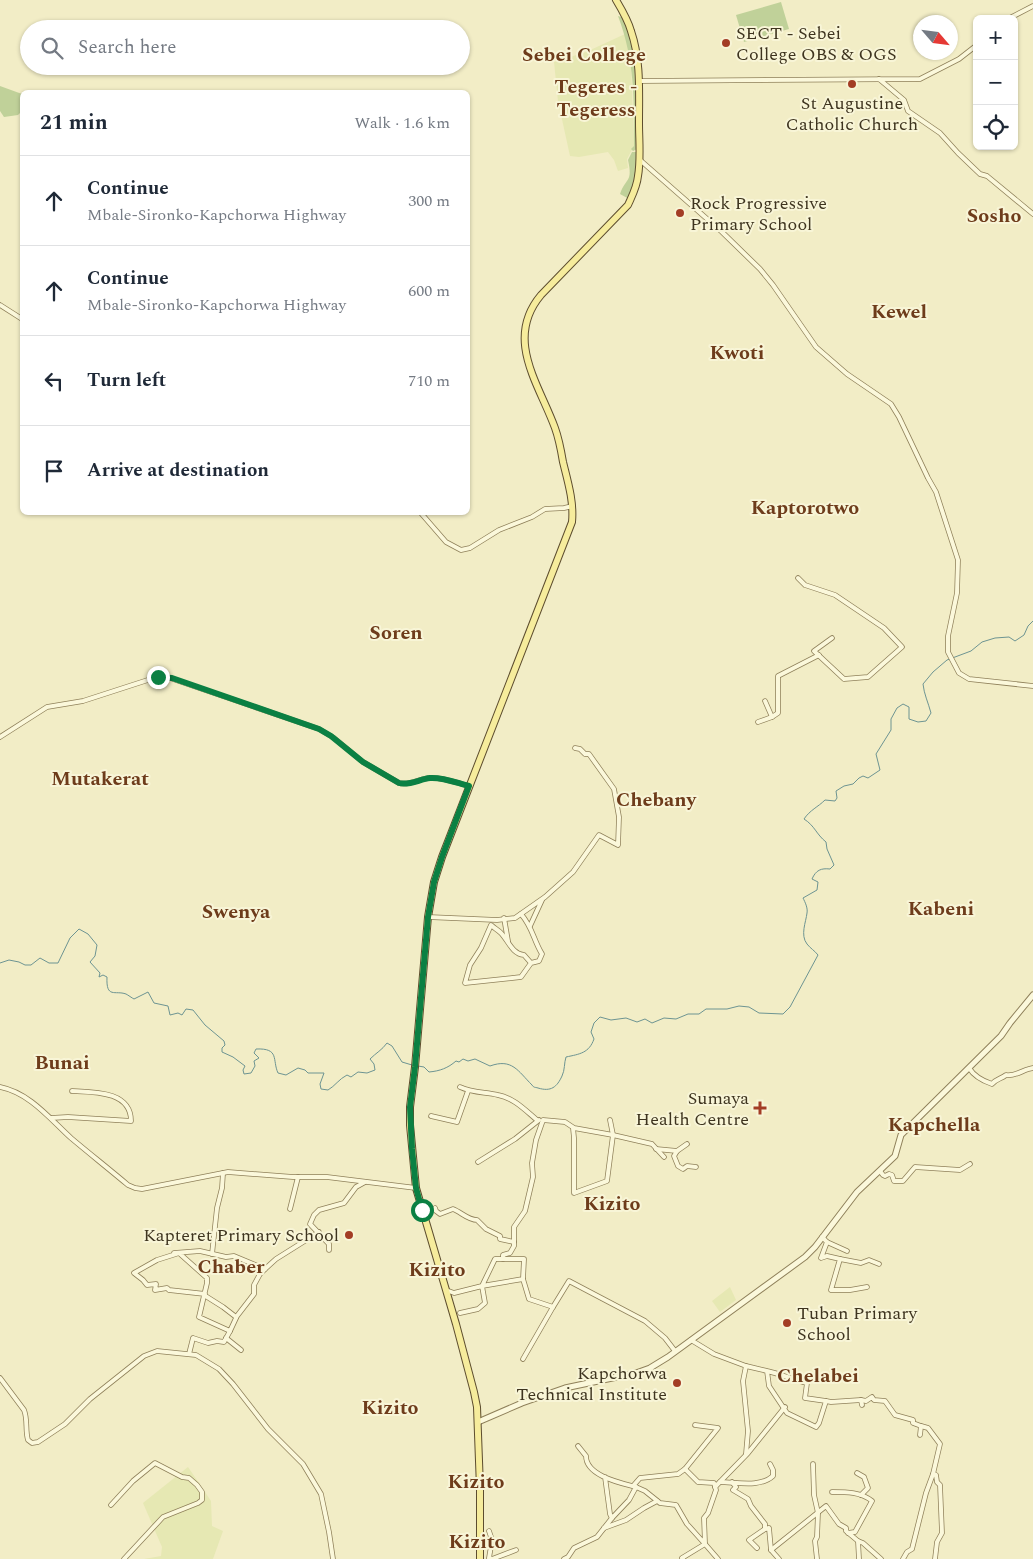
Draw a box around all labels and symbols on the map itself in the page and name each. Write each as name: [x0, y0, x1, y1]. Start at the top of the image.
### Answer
north arrow: [913, 15, 958, 60]
place label: SECT - Sebei College OBS & OGS: [736, 20, 896, 68]
marker: SECT - Sebei College OBS & OGS: [720, 37, 732, 49]
district label: Sebei College: [522, 40, 646, 70]
district label: Tegeres - Tegeress: [554, 72, 638, 125]
marker: St Augustine Catholic Church: [846, 78, 858, 90]
place label: St Augustine Catholic Church: [786, 90, 918, 138]
place label: Rock Progressive Primary School: [690, 190, 827, 238]
district label: Sosho: [967, 201, 1021, 231]
marker: Rock Progressive Primary School: [674, 207, 686, 219]
district label: Kewel: [871, 297, 927, 327]
district label: Kwoti: [710, 338, 764, 368]
district label: Kaptorotwo: [751, 493, 859, 523]
district label: Soren: [369, 618, 423, 648]
route end: [147, 666, 170, 689]
district label: Mutakerat: [51, 764, 149, 794]
district label: Chebany: [616, 785, 698, 815]
district label: Kabeni: [908, 894, 974, 924]
district label: Swenya: [202, 897, 271, 927]
district label: Bunai: [34, 1048, 90, 1078]
place label: Sumaya Health Centre: [636, 1085, 749, 1133]
marker: Sumaya Health Centre: [753, 1101, 767, 1115]
district label: Kapchella: [888, 1110, 981, 1140]
district label: Kizito: [583, 1189, 641, 1219]
route start: [411, 1199, 434, 1222]
place label: Kapteret Primary School: [143, 1222, 339, 1249]
marker: Kapteret Primary School: [343, 1229, 355, 1241]
district label: Chaber: [197, 1252, 265, 1282]
district label: Kizito: [408, 1255, 466, 1285]
place label: Tuban Primary School: [797, 1300, 918, 1348]
marker: Tuban Primary School: [781, 1317, 793, 1329]
place label: Kapchorwa Technical Institute: [516, 1360, 667, 1408]
district label: Chelabei: [777, 1361, 859, 1391]
marker: Kapchorwa Technical Institute: [671, 1377, 683, 1389]
district label: Kizito: [361, 1393, 419, 1423]
district label: Kizito: [447, 1467, 505, 1497]
district label: Kizito: [448, 1527, 506, 1557]

